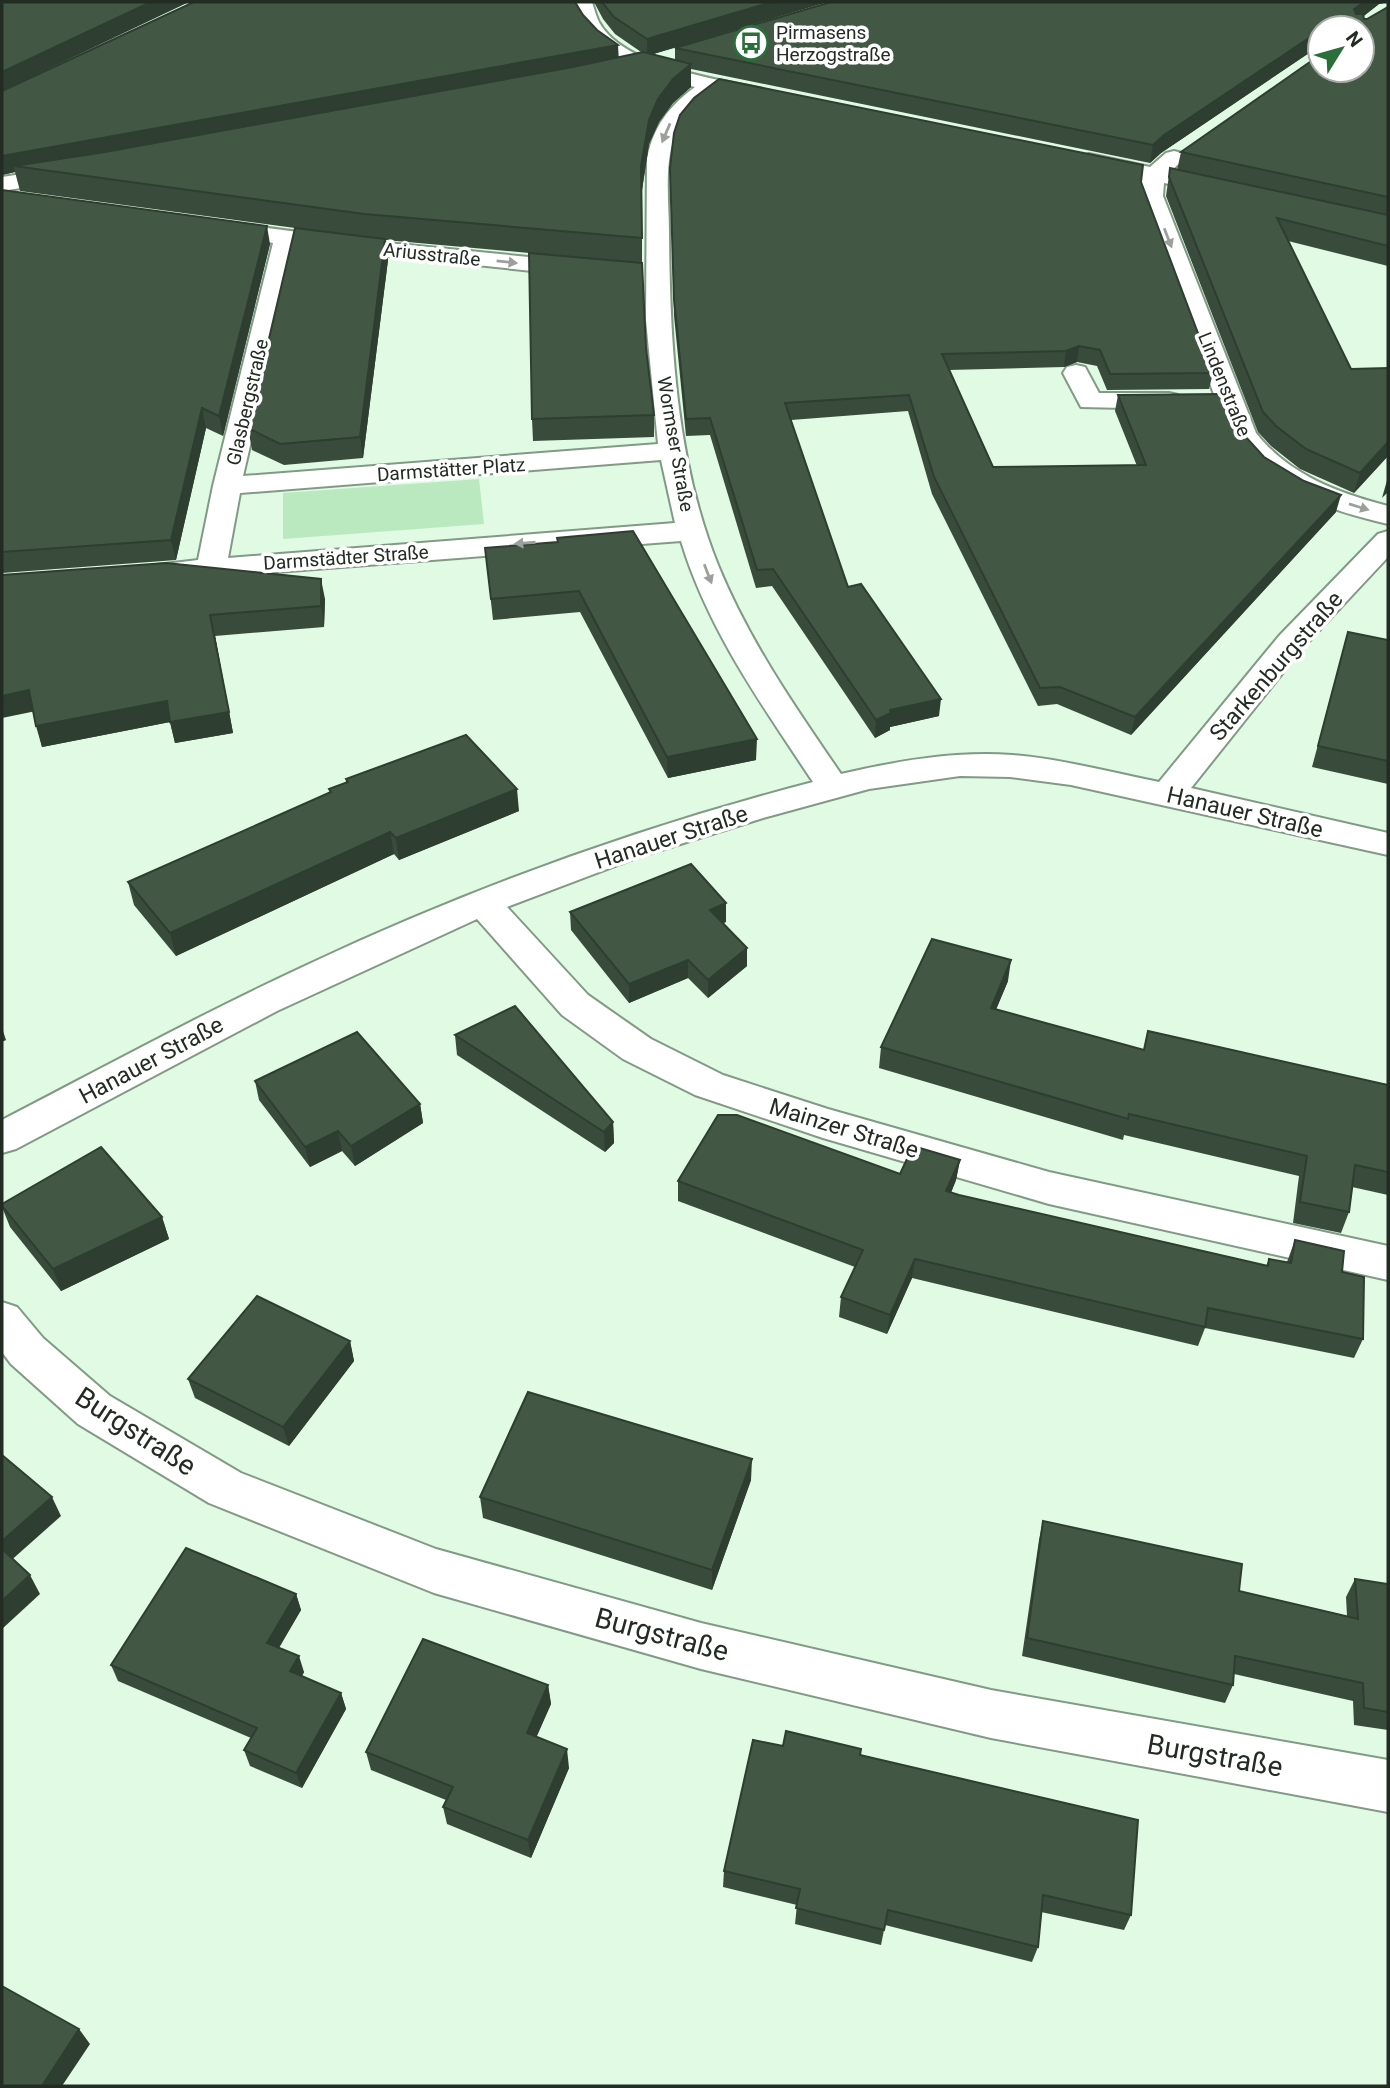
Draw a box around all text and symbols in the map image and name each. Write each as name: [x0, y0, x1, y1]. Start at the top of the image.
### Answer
north arrow: [1306, 14, 1376, 84]
place label: Pirmasens Herzogstraße: [776, 21, 891, 66]
bus stop icon: Pirmasens Herzogstraße: [732, 24, 770, 62]
text: N: [1341, 27, 1367, 51]
one-way arrow: [660, 123, 672, 143]
one-way arrow: [1163, 228, 1174, 249]
street label: Ariusstraße: [382, 238, 482, 271]
one-way arrow: [496, 256, 518, 267]
street label: Lindenstraße: [1193, 329, 1256, 440]
street label: Glasbergstraße: [222, 337, 273, 468]
street label: Wormser Straße: [652, 375, 699, 513]
street label: Darmstätter Platz: [376, 453, 526, 486]
one-way arrow: [1348, 502, 1369, 512]
one-way arrow: [514, 538, 536, 549]
street label: Darmstädter Straße: [263, 540, 429, 575]
one-way arrow: [702, 564, 713, 585]
street label: Starkenburgstraße: [1204, 586, 1349, 747]
street label: Hanauer Straße: [1164, 781, 1326, 844]
street label: Hanauer Straße: [591, 800, 751, 875]
street label: Hanauer Straße: [75, 1011, 228, 1110]
street label: Mainzer Straße: [766, 1093, 922, 1164]
street label: Burgstraße: [69, 1380, 202, 1483]
street label: Burgstraße: [591, 1601, 732, 1668]
street label: Burgstraße: [1145, 1727, 1285, 1784]

